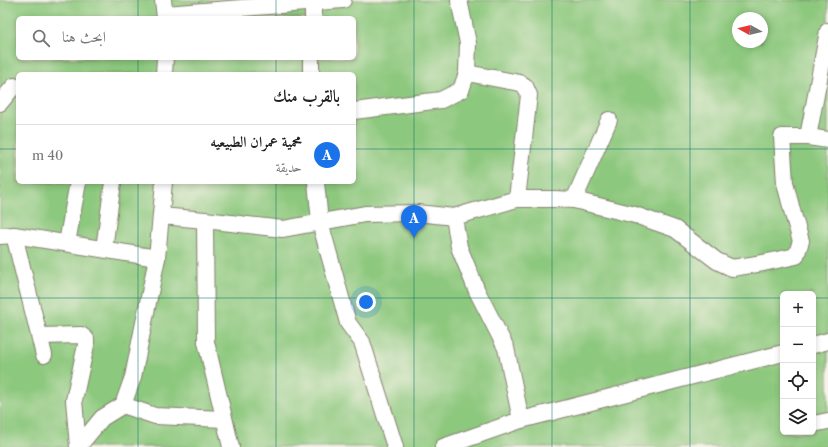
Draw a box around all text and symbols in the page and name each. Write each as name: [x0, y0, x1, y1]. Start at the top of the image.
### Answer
north arrow: [732, 12, 768, 48]
search box: [16, 16, 356, 60]
icon: search: [30, 27, 52, 49]
text: ابحث هنا: [62, 27, 106, 46]
text: بالقرب منك: [273, 86, 340, 106]
text: محمية عمران الطبيعيه: [210, 132, 302, 151]
text: 40 m: [32, 147, 63, 163]
text: A: [322, 147, 332, 163]
text: حديقة: [276, 159, 302, 175]
pin: A: [401, 205, 427, 238]
map controls: [780, 291, 816, 435]
button: +: [780, 291, 816, 327]
your location: [356, 292, 376, 312]
button: −: [780, 327, 816, 363]
button: locate: [780, 363, 816, 399]
button: layers: [780, 399, 816, 435]

